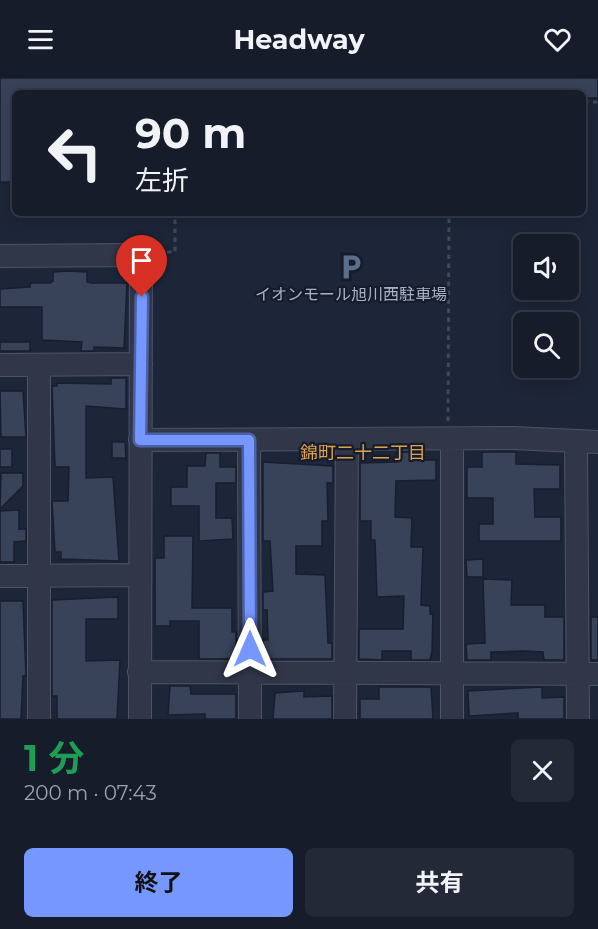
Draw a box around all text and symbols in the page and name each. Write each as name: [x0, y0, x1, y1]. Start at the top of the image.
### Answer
icon: menu: [24, 23, 57, 56]
text: Headway: [233, 23, 365, 56]
icon: heart: [541, 23, 574, 56]
text: 90 m: [135, 107, 246, 159]
icon: left: [36, 114, 114, 192]
text: 左折: [135, 164, 189, 197]
map controls: [513, 234, 579, 378]
button: sound: [513, 234, 579, 300]
pin: [116, 235, 167, 297]
icon: arrive: [125, 244, 158, 277]
parking icon: イオンモール旭川西駐車場: [336, 252, 366, 282]
place label: イオンモール旭川西駐車場: [255, 285, 447, 304]
button: search: [513, 312, 579, 378]
district label: 錦町二十二丁目: [300, 442, 426, 464]
position arrow: [218, 617, 282, 681]
text: 1 分: [24, 736, 84, 780]
button: close: [511, 739, 574, 802]
text: 200 m · 07:43: [24, 781, 157, 805]
button: 終了: [24, 848, 293, 917]
button: 共有: [305, 848, 574, 917]

